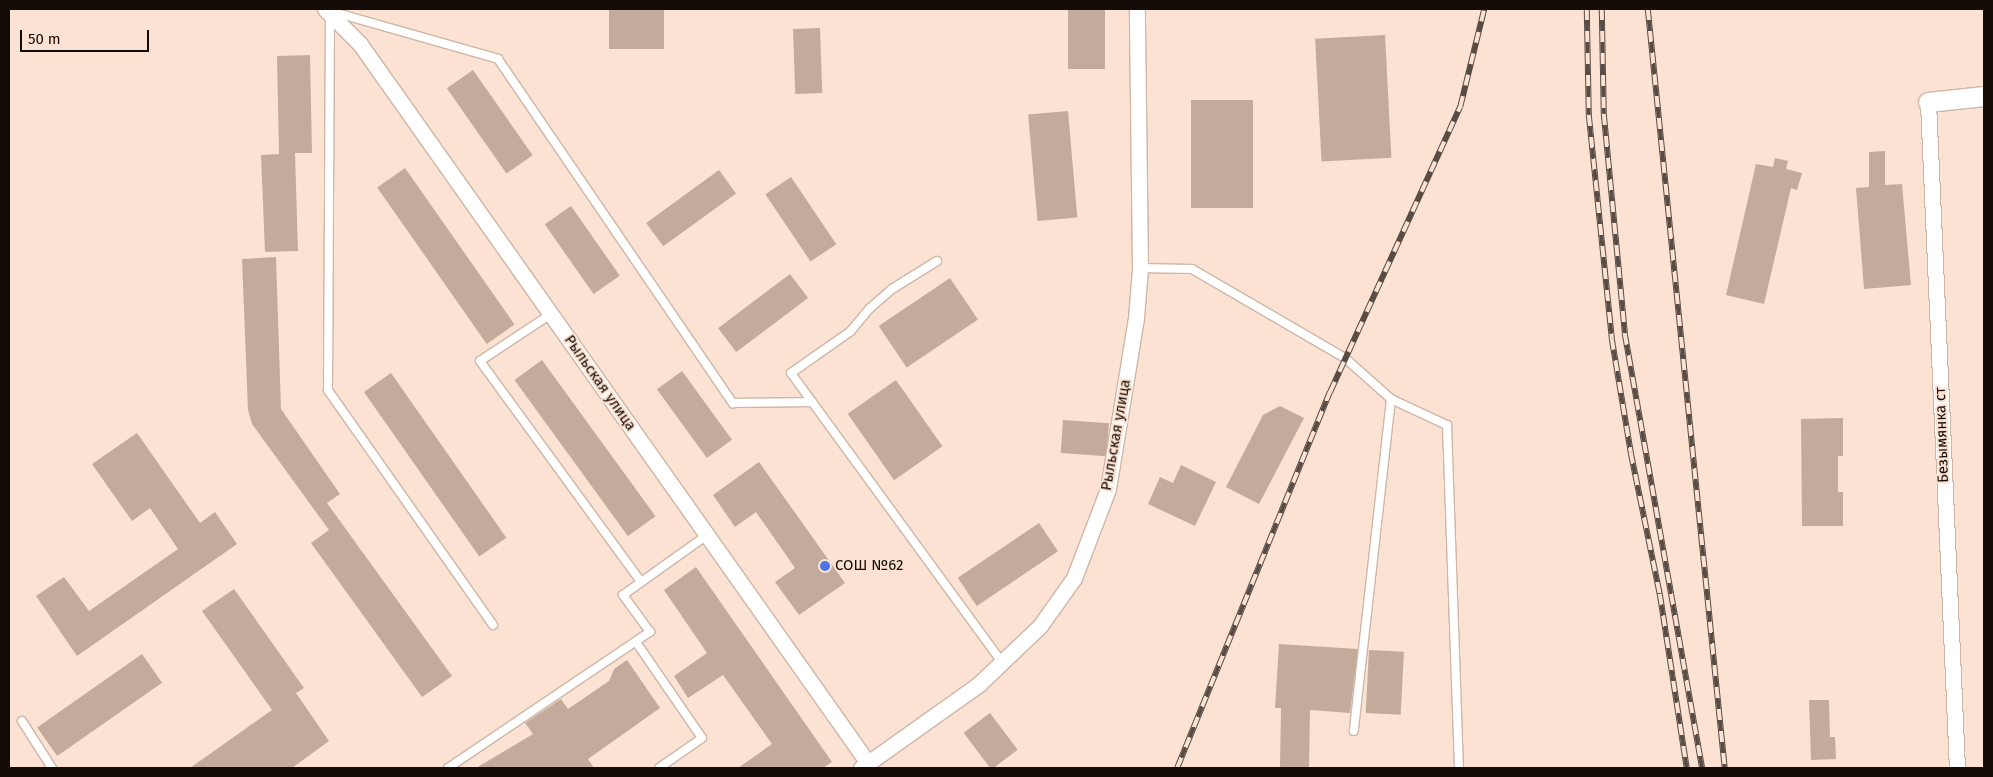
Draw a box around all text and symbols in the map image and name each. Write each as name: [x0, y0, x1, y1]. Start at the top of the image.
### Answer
scale bar: [22, 20, 151, 52]
text: 50 m: [28, 30, 61, 48]
street label: Рыльская улица: [560, 332, 640, 434]
street label: Рыльская улица: [1097, 378, 1135, 492]
street label: Безымянка ст: [1931, 387, 1953, 483]
place label: СОШ №62: [835, 557, 903, 575]
marker: СОШ №62: [819, 560, 831, 572]

